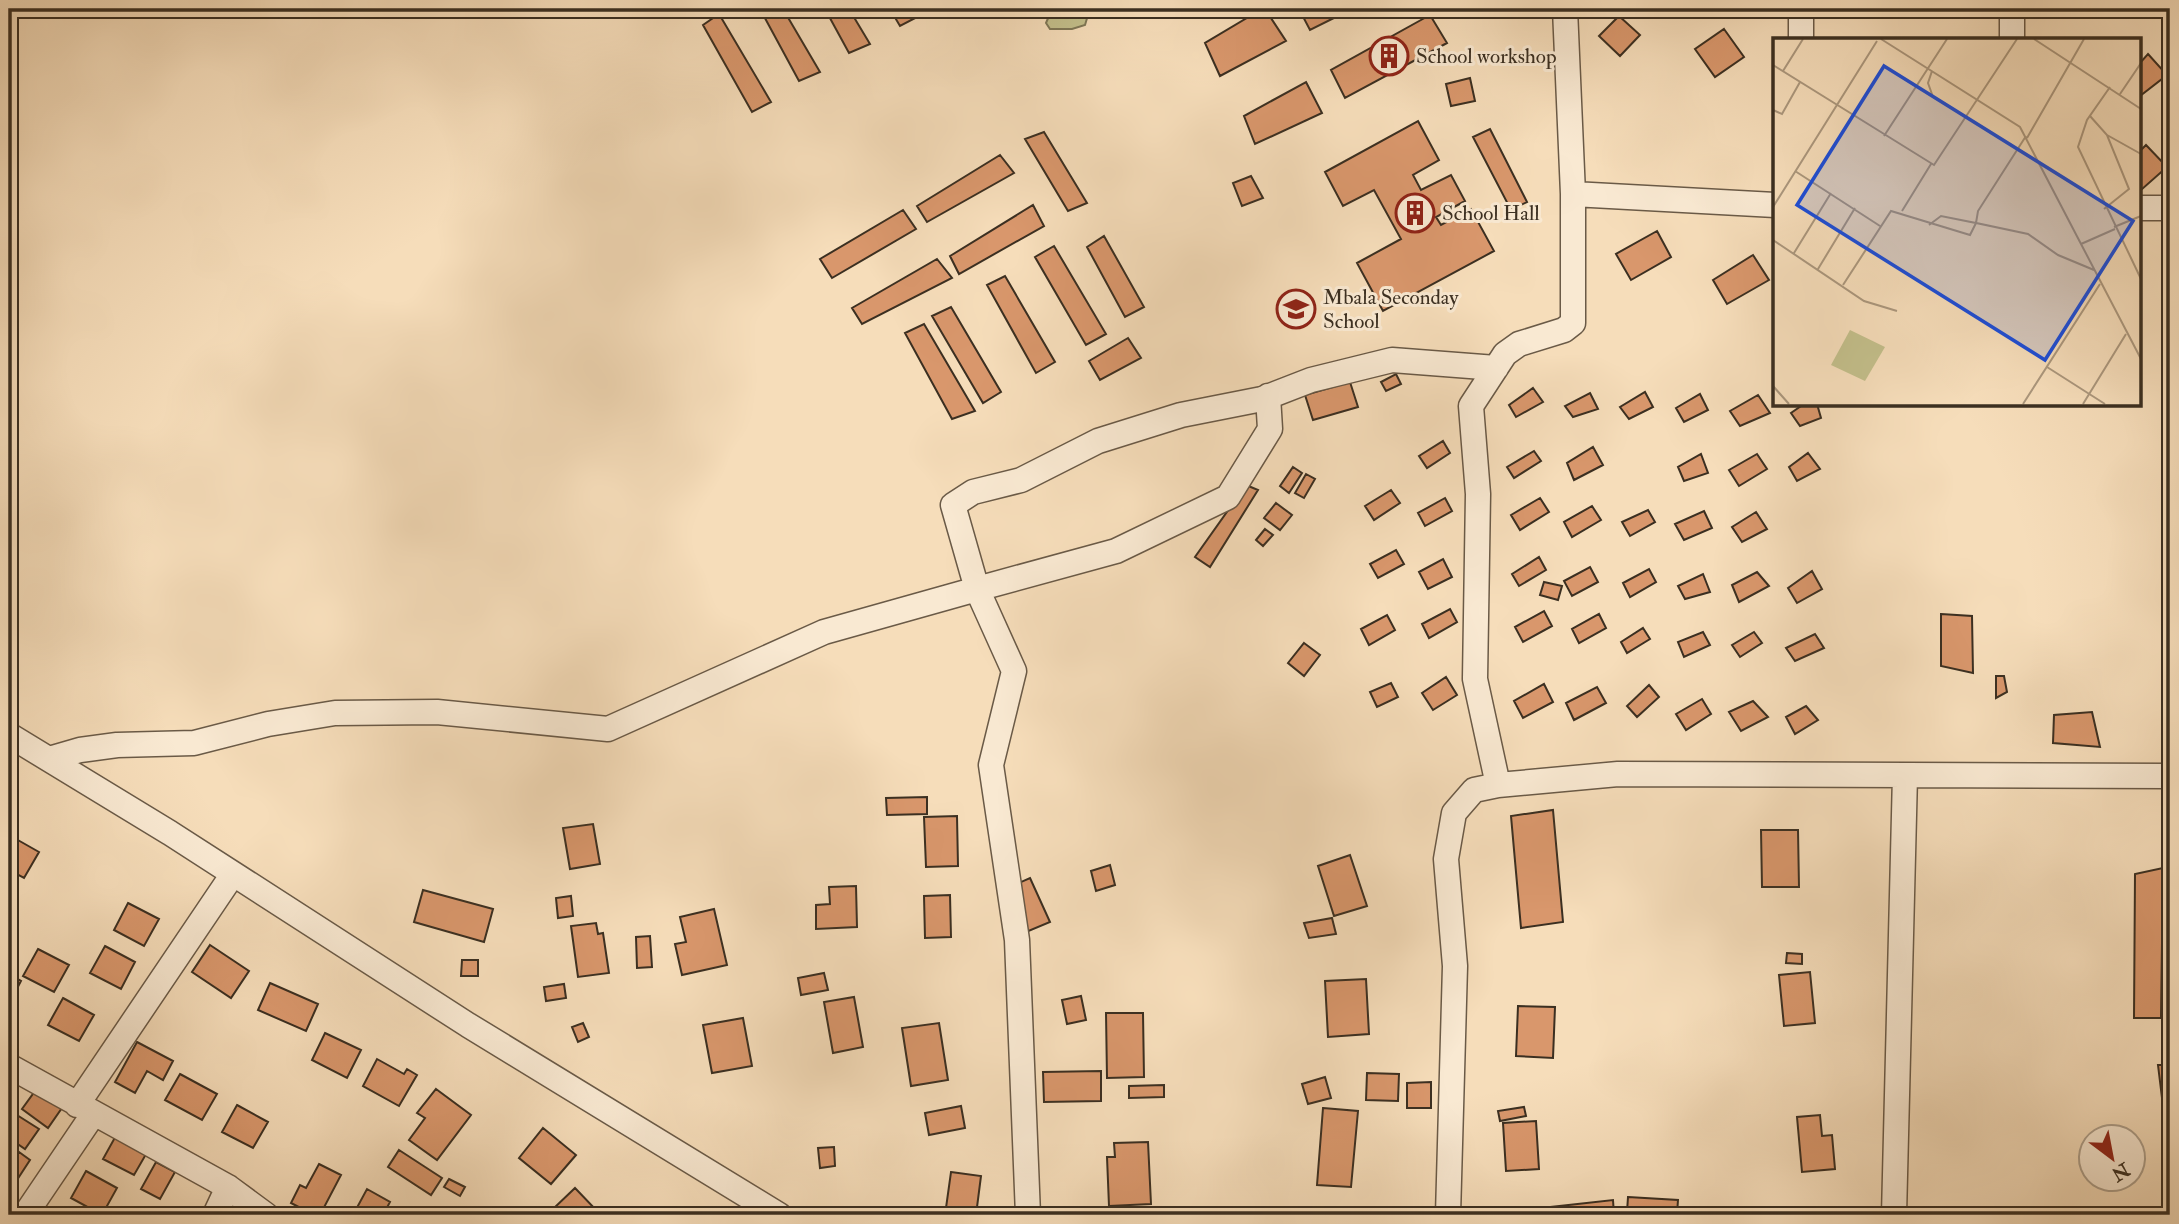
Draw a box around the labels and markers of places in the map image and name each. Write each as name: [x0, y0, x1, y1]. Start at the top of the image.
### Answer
building icon: School workshop: [1368, 35, 1410, 77]
place label: School workshop: [1416, 43, 1557, 70]
building icon: School Hall: [1394, 192, 1436, 234]
place label: School Hall: [1442, 200, 1540, 227]
place label: Mbala Seconday School: [1323, 284, 1459, 335]
school or university icon: Mbala Seconday School: [1275, 288, 1317, 330]

